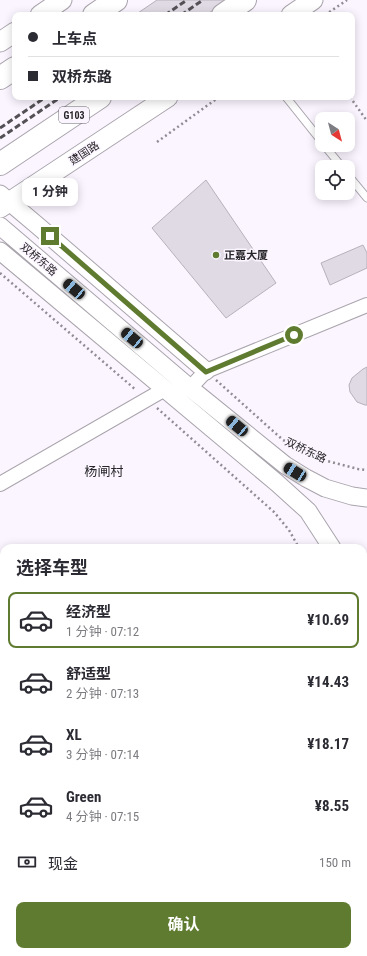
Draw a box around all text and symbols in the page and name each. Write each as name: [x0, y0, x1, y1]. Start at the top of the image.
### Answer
text: 上车点: [52, 30, 97, 48]
text: 双桥东路: [52, 68, 112, 86]
road number: G103: [59, 107, 89, 123]
north arrow: [315, 112, 355, 152]
map controls: [315, 112, 355, 200]
street label: 建国路: [67, 139, 102, 168]
button: locate: [315, 160, 355, 200]
callout: 1 分钟: [22, 178, 78, 206]
text: 1 分钟: [32, 184, 68, 199]
route end: [41, 227, 59, 245]
street label: 双桥东路: [18, 240, 60, 279]
place label: 正嘉大厦: [224, 249, 268, 262]
marker: 正嘉大厦: [211, 250, 221, 260]
car: [61, 277, 87, 301]
car: [119, 326, 145, 350]
route start: [285, 326, 303, 344]
car: [224, 414, 250, 438]
street label: 双桥东路: [283, 435, 328, 466]
car: [282, 461, 308, 483]
district label: 杨闸村: [84, 464, 124, 479]
text: 选择车型: [16, 557, 88, 578]
icon: car: [18, 602, 54, 638]
text: 经济型: [66, 603, 111, 621]
text: ¥10.69: [307, 611, 349, 629]
text: 1 分钟 · 07:12: [66, 624, 139, 639]
icon: car: [18, 664, 54, 700]
text: 舒适型: [66, 665, 111, 683]
text: ¥14.43: [307, 673, 349, 691]
text: 2 分钟 · 07:13: [66, 686, 139, 701]
icon: car: [18, 726, 54, 762]
text: XL: [66, 726, 82, 744]
text: ¥18.17: [307, 735, 349, 753]
text: 3 分钟 · 07:14: [66, 747, 139, 762]
icon: car: [18, 788, 54, 824]
text: Green: [66, 788, 101, 806]
text: ¥8.55: [315, 797, 349, 815]
text: 4 分钟 · 07:15: [66, 809, 139, 824]
icon: cash: [16, 851, 38, 873]
text: 现金: [48, 855, 78, 873]
text: 150 m: [319, 855, 351, 870]
button: 确认: [16, 902, 351, 948]

